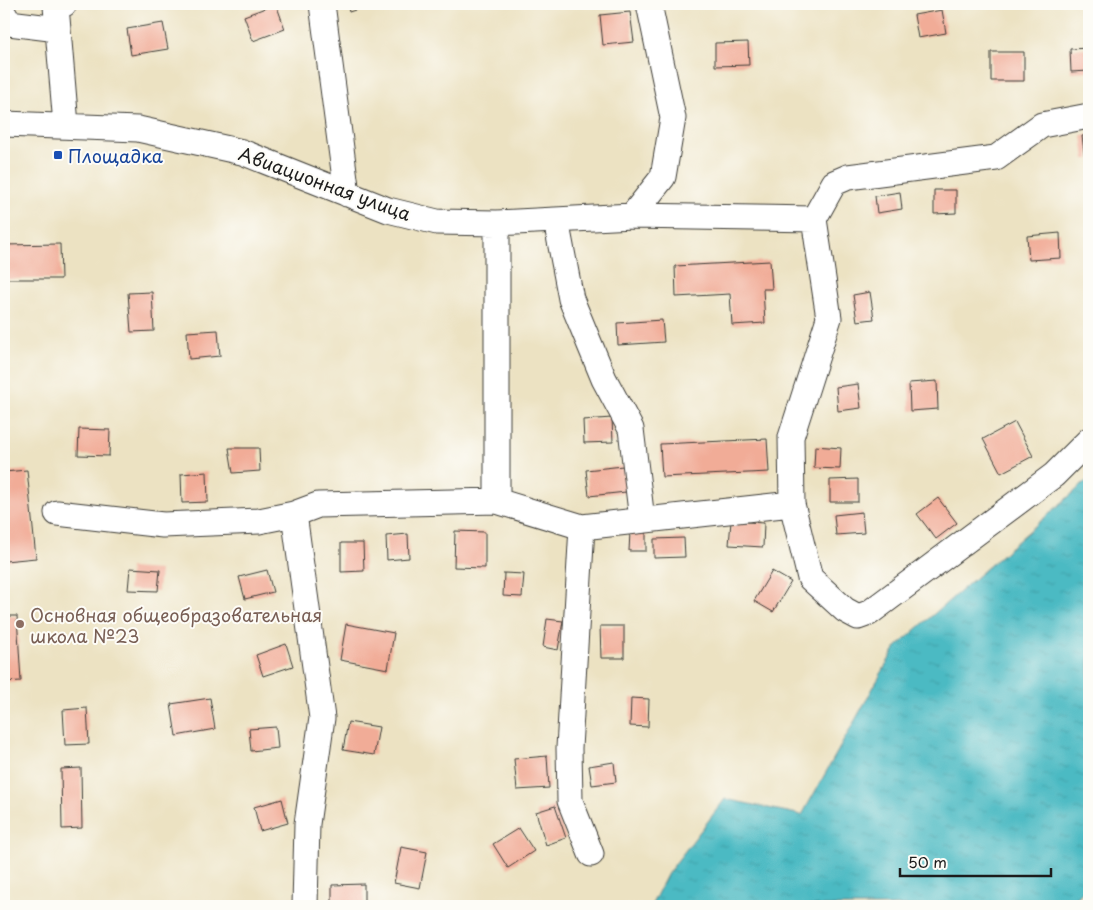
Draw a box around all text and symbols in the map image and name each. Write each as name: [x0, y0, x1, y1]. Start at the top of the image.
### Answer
street label: Авиационная улица: [235, 139, 415, 227]
place label: Площадка: [68, 142, 164, 169]
marker: Площадка: [52, 149, 64, 161]
place label: Основная общеобразовательная школа №23: [30, 601, 322, 649]
marker: Основная общеобразовательная школа №23: [14, 618, 26, 630]
scale bar: [900, 845, 1052, 877]
text: 50 m: [908, 850, 947, 873]

